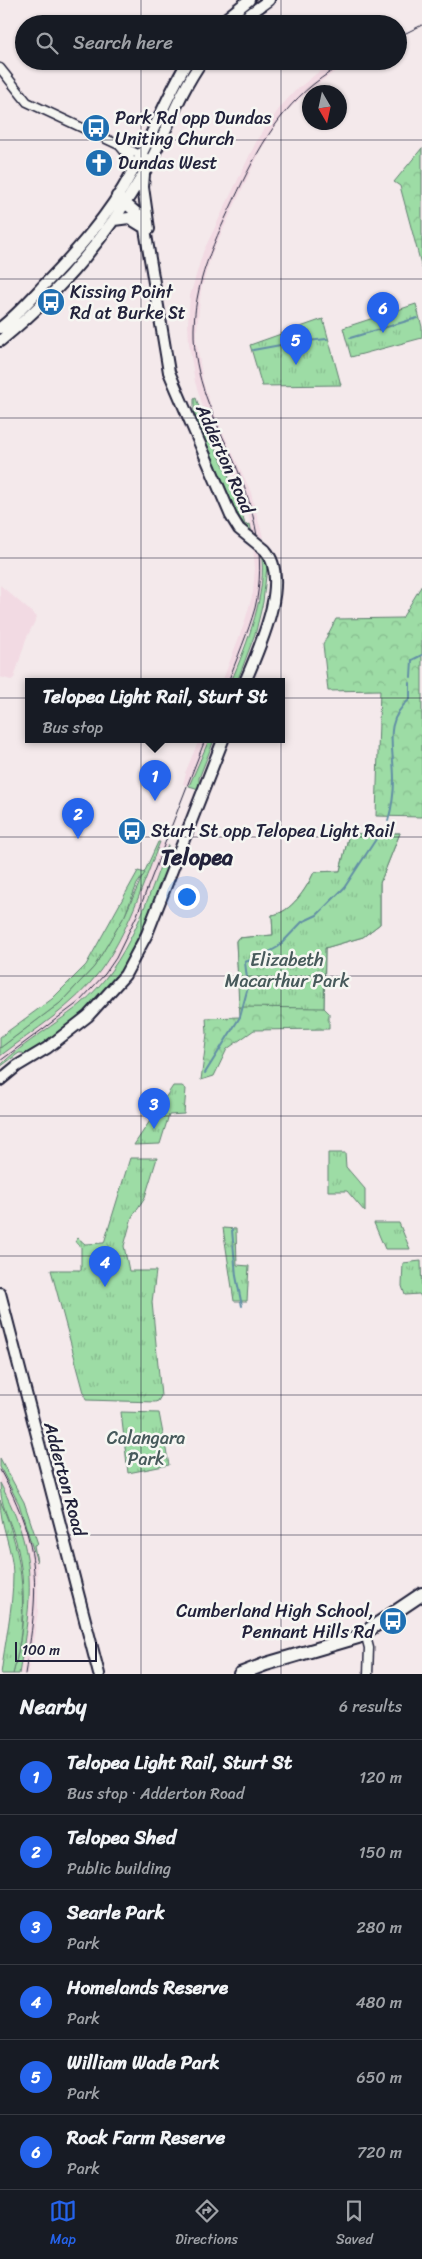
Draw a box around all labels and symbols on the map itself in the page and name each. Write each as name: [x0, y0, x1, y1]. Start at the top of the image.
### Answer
north arrow: [302, 85, 347, 130]
place label: Park Rd opp Dundas Uniting Church: [115, 102, 272, 155]
bus stop icon: Park Rd opp Dundas Uniting Church: [81, 113, 111, 143]
place label: Dundas West: [118, 147, 218, 179]
church icon: Dundas West: [84, 148, 114, 178]
place label: Kissing Point Rd at Burke St: [70, 276, 186, 329]
bus stop icon: Kissing Point Rd at Burke St: [36, 287, 66, 317]
pin: 6: [367, 292, 399, 333]
pin: 5: [280, 324, 312, 365]
street label: Adderton Road: [186, 398, 264, 520]
pin: 1: [139, 760, 171, 801]
pin: 2: [62, 798, 94, 839]
place label: Sturt St opp Telopea Light Rail: [151, 815, 395, 847]
bus stop icon: Sturt St opp Telopea Light Rail: [117, 816, 147, 846]
district label: Telopea: [161, 838, 233, 877]
your location: [174, 884, 200, 910]
park label: Elizabeth Macarthur Park: [225, 944, 350, 997]
pin: 3: [138, 1088, 170, 1129]
pin: 4: [89, 1246, 121, 1287]
street label: Adderton Road: [34, 1417, 96, 1541]
park label: Calangara Park: [107, 1422, 185, 1475]
place label: Cumberland High School, Pennant Hills Rd: [176, 1595, 376, 1648]
bus stop icon: Cumberland High School, Pennant Hills Rd: [378, 1606, 408, 1636]
scale bar: [15, 1639, 98, 1662]

